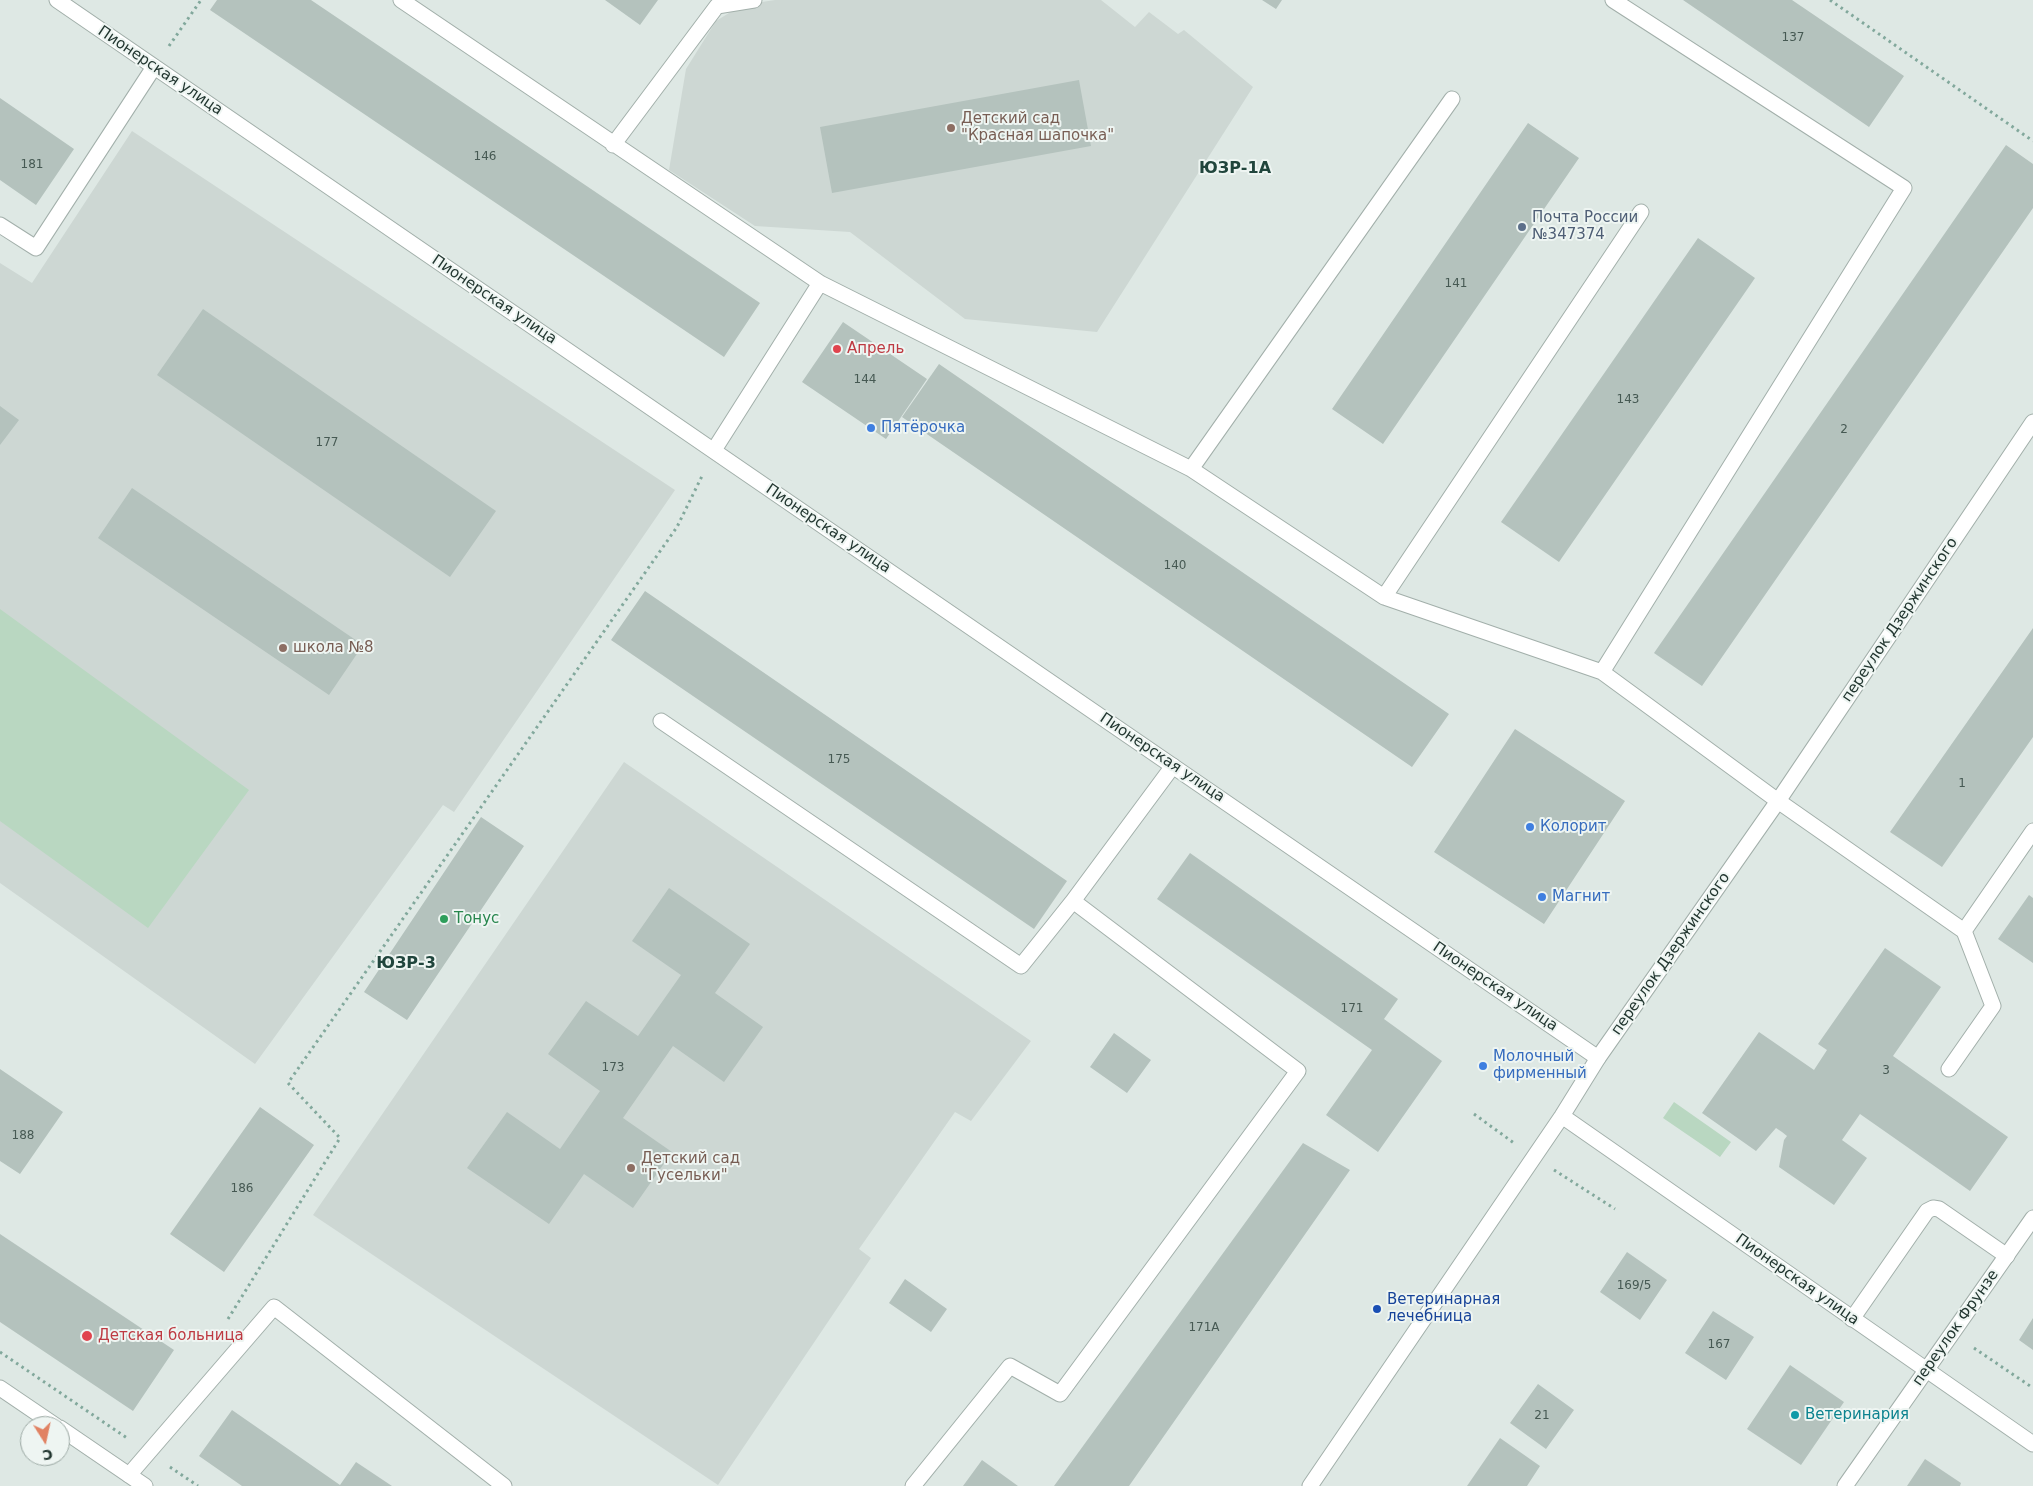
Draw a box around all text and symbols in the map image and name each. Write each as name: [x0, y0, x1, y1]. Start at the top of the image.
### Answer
street label: Пионерская улица: [94, 23, 226, 119]
house number: 137: [1782, 31, 1804, 45]
place label: Детский сад "Красная шапочка": [961, 110, 1114, 145]
marker: Детский сад "Красная шапочка": [945, 122, 957, 134]
house number: 146: [474, 150, 496, 164]
house number: 181: [21, 158, 43, 172]
district label: ЮЗР-1А: [1199, 159, 1271, 179]
place label: Почта России №347374: [1532, 209, 1638, 244]
marker: Почта России №347374: [1516, 221, 1528, 233]
street label: Пионерская улица: [428, 252, 560, 348]
house number: 141: [1445, 277, 1467, 291]
place label: Апрель: [847, 340, 904, 358]
marker: Апрель: [831, 343, 843, 355]
house number: 144: [854, 373, 876, 387]
house number: 143: [1617, 393, 1639, 407]
place label: Пятёрочка: [881, 419, 965, 437]
marker: Пятёрочка: [865, 422, 877, 434]
house number: 2: [1840, 423, 1848, 437]
house number: 177: [316, 436, 338, 450]
street label: Пионерская улица: [762, 481, 894, 577]
street label: переулок Дзержинского: [1838, 534, 1962, 706]
house number: 140: [1164, 559, 1186, 573]
place label: школа №8: [293, 639, 374, 657]
marker: школа №8: [277, 642, 289, 654]
street label: Пионерская улица: [1096, 710, 1228, 806]
house number: 175: [828, 753, 850, 767]
house number: 1: [1958, 777, 1966, 791]
place label: Колорит: [1540, 818, 1607, 836]
marker: Колорит: [1524, 821, 1536, 833]
street label: переулок Дзержинского: [1608, 869, 1734, 1039]
place label: Магнит: [1552, 888, 1610, 906]
marker: Магнит: [1536, 891, 1548, 903]
place label: Тонус: [454, 910, 499, 928]
marker: Тонус: [438, 913, 450, 925]
street label: Пионерская улица: [1429, 939, 1561, 1035]
district label: ЮЗР-3: [376, 954, 436, 974]
house number: 171: [1341, 1002, 1363, 1016]
place label: Молочный фирменный: [1493, 1048, 1587, 1083]
marker: Молочный фирменный: [1477, 1060, 1489, 1072]
house number: 173: [602, 1061, 624, 1075]
house number: 3: [1882, 1064, 1890, 1078]
house number: 188: [12, 1129, 34, 1143]
place label: Детский сад "Гусельки": [641, 1150, 740, 1185]
marker: Детский сад "Гусельки": [625, 1162, 637, 1174]
house number: 186: [231, 1182, 253, 1196]
street label: Пионерская улица: [1732, 1231, 1862, 1329]
street label: переулок Фрунзе: [1909, 1266, 2003, 1390]
house number: 169/5: [1617, 1279, 1651, 1293]
place label: Ветеринарная лечебница: [1387, 1291, 1500, 1326]
marker: Ветеринарная лечебница: [1371, 1303, 1383, 1315]
house number: 171А: [1188, 1321, 1220, 1335]
place label: Детская больница: [98, 1327, 244, 1345]
marker: Детская больница: [80, 1329, 94, 1343]
house number: 167: [1708, 1338, 1730, 1352]
place label: Ветеринария: [1805, 1406, 1909, 1424]
house number: 21: [1534, 1409, 1550, 1423]
marker: Ветеринария: [1789, 1409, 1801, 1421]
north arrow: [20, 1416, 70, 1466]
text: С: [41, 1446, 54, 1464]

